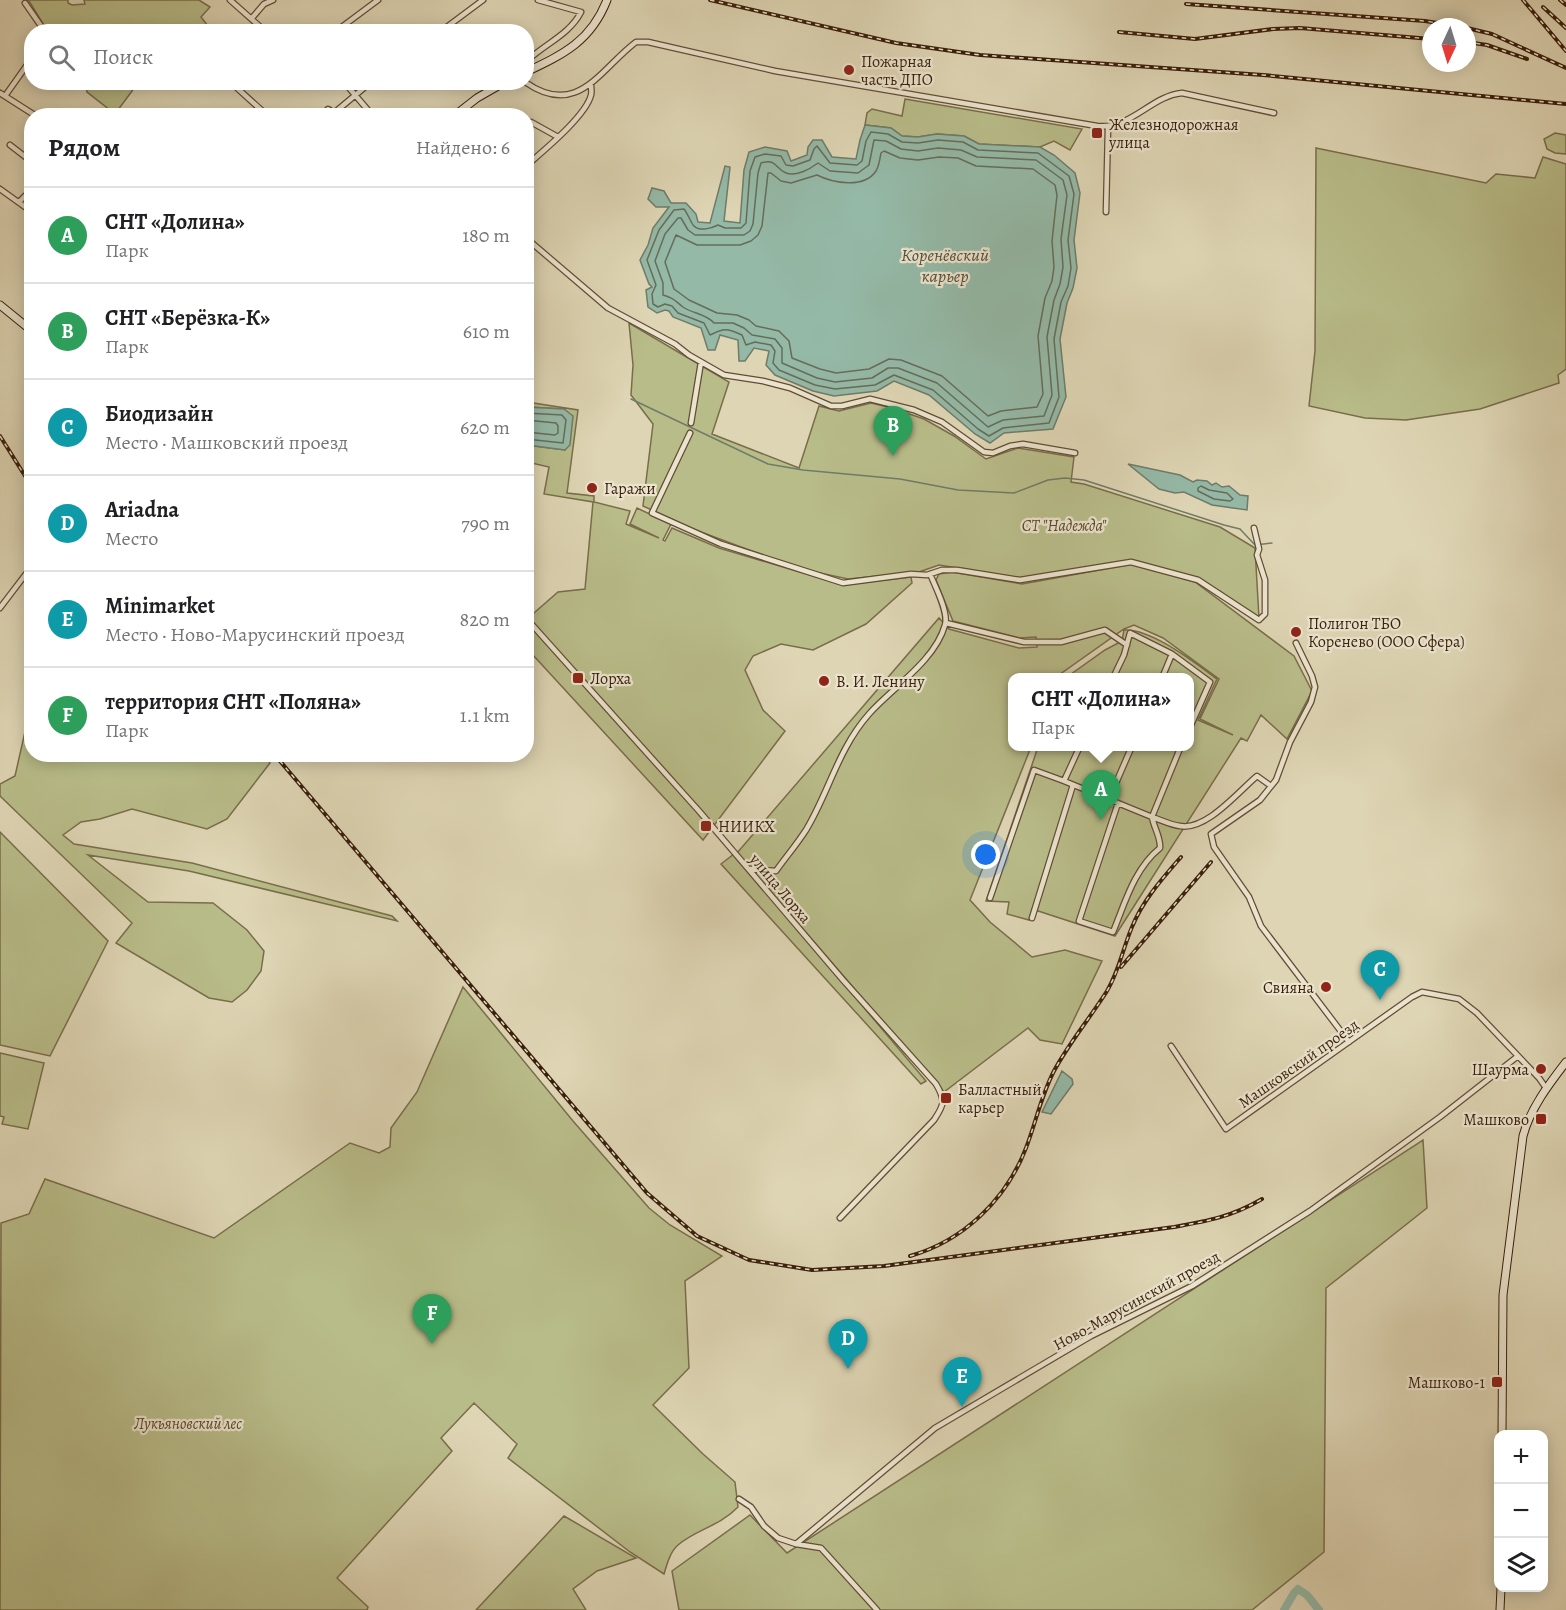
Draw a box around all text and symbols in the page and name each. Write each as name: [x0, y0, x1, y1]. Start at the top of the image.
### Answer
north arrow: [1422, 18, 1476, 72]
search box: [24, 24, 534, 90]
icon: search: [45, 41, 78, 74]
text: Поиск: [93, 42, 153, 72]
place label: Пожарная часть ДПО: [861, 51, 933, 91]
marker: Пожарная часть ДПО: [842, 63, 856, 77]
place label: Железнодорожная улица: [1108, 114, 1239, 154]
marker: Железнодорожная улица: [1090, 126, 1104, 140]
text: Рядом: [48, 130, 120, 165]
text: Найдено: 6: [416, 134, 510, 161]
text: СНТ «Долина»: [105, 207, 245, 237]
text: A: [61, 222, 74, 249]
text: 180 m: [462, 222, 510, 249]
text: Парк: [105, 237, 149, 264]
water label: Коренёвский карьер: [901, 243, 989, 288]
text: СНТ «Берёзка-К»: [105, 303, 270, 333]
text: B: [61, 318, 74, 345]
text: 610 m: [463, 318, 510, 345]
text: Парк: [105, 333, 149, 360]
text: Биодизайн: [105, 399, 213, 429]
pin: B: [874, 406, 912, 456]
text: C: [61, 414, 74, 441]
text: 620 m: [460, 414, 510, 441]
text: Место · Машковский проезд: [105, 429, 348, 456]
place label: Гаражи: [604, 478, 656, 500]
marker: Гаражи: [585, 481, 599, 495]
text: Ariadna: [105, 495, 179, 525]
text: D: [61, 510, 74, 537]
text: 790 m: [461, 510, 510, 537]
park label: СТ "Надежда": [1022, 515, 1107, 537]
text: Место: [105, 525, 158, 552]
text: Minimarket: [105, 591, 215, 621]
text: E: [62, 606, 73, 633]
text: 820 m: [460, 606, 510, 633]
place label: Полигон ТБО Коренево (ООО Сфера): [1308, 613, 1465, 653]
text: Место · Ново-Марусинский проезд: [105, 621, 405, 648]
marker: Полигон ТБО Коренево (ООО Сфера): [1289, 625, 1303, 639]
place label: Лорха: [590, 668, 632, 690]
marker: Лорха: [571, 671, 585, 685]
place label: В. И. Ленину: [836, 671, 925, 693]
popup: [1008, 673, 1194, 751]
marker: В. И. Ленину: [817, 674, 831, 688]
text: СНТ «Долина»: [1031, 684, 1171, 714]
text: территория СНТ «Поляна»: [105, 687, 361, 717]
text: F: [62, 702, 73, 729]
text: 1.1 km: [460, 702, 510, 729]
text: Парк: [1031, 714, 1075, 741]
text: Парк: [105, 717, 149, 744]
pin: A: [1082, 770, 1120, 820]
place label: НИИКХ: [718, 816, 775, 838]
marker: НИИКХ: [699, 819, 713, 833]
your location: [971, 840, 1000, 869]
street label: улица Лорха: [744, 848, 816, 929]
pin: C: [1360, 950, 1400, 1000]
place label: Свияна: [1263, 977, 1315, 999]
marker: Свияна: [1319, 980, 1333, 994]
street label: Машковский проезд: [1234, 1014, 1363, 1114]
place label: Шаурма: [1471, 1059, 1530, 1081]
marker: Шаурма: [1534, 1062, 1548, 1076]
place label: Балластный карьер: [958, 1079, 1042, 1119]
marker: Балластный карьер: [939, 1091, 953, 1105]
place label: Машково: [1463, 1109, 1529, 1131]
marker: Машково: [1534, 1112, 1548, 1126]
street label: Ново-Марусинский проезд: [1049, 1246, 1224, 1356]
pin: F: [412, 1294, 452, 1344]
pin: D: [828, 1320, 868, 1369]
pin: E: [942, 1358, 982, 1407]
place label: Машково-1: [1408, 1372, 1486, 1394]
marker: Машково-1: [1490, 1375, 1504, 1389]
park label: Лукьяновский лес: [133, 1413, 242, 1435]
map controls: [1494, 1430, 1548, 1592]
button: +: [1494, 1430, 1548, 1484]
button: −: [1494, 1484, 1548, 1538]
button: layers: [1494, 1538, 1548, 1592]

